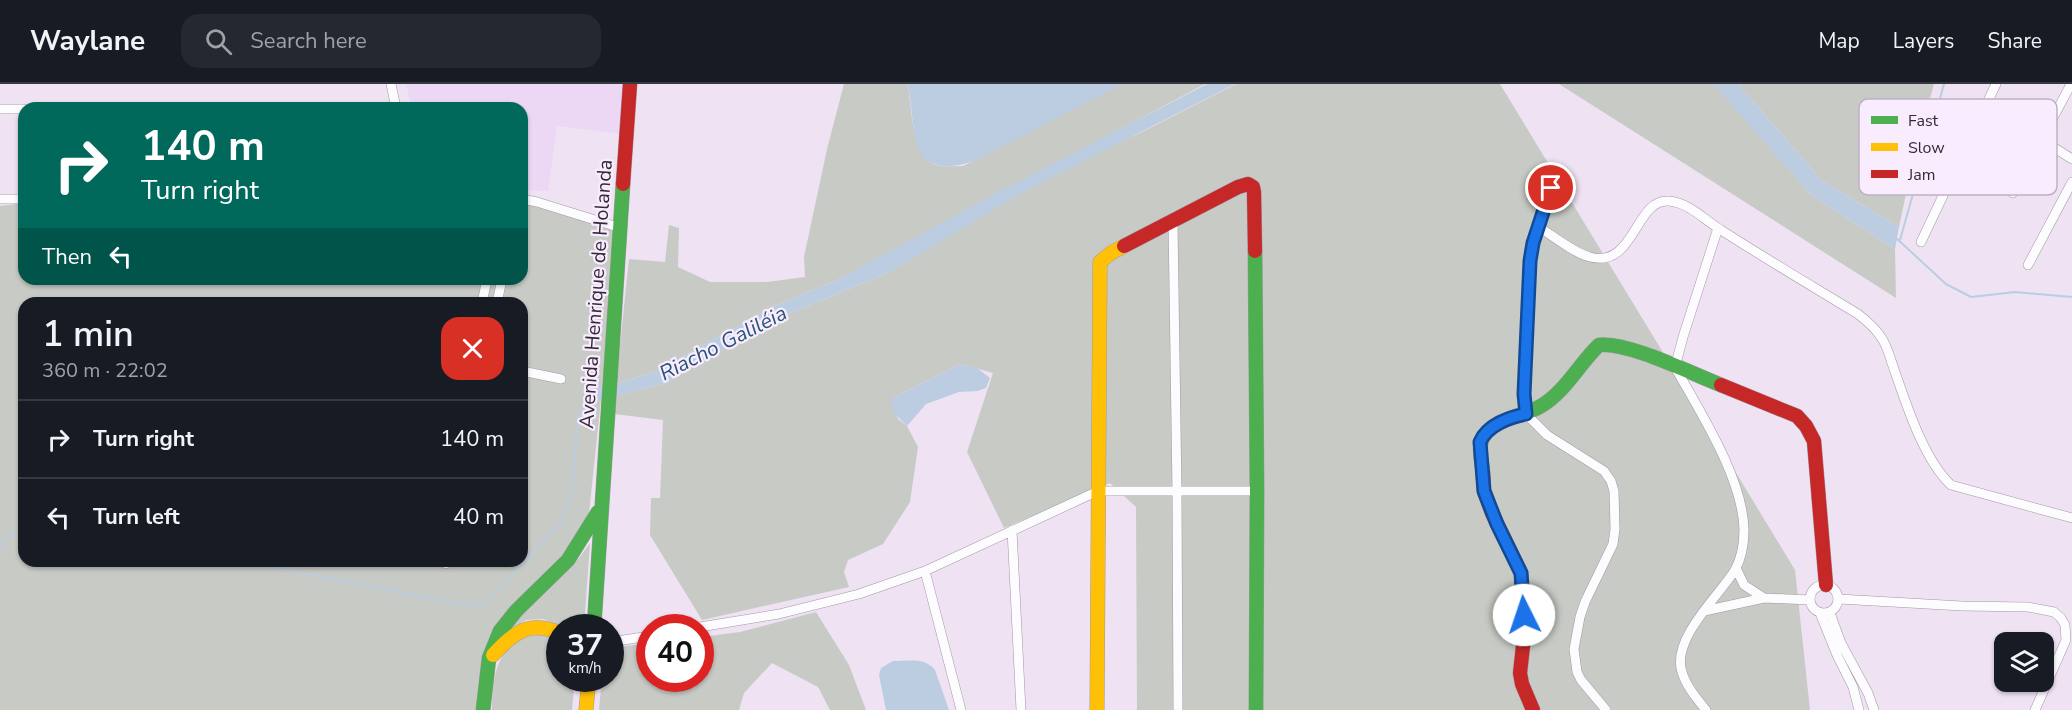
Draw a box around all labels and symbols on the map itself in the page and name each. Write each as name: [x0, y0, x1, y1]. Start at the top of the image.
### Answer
legend: [1859, 99, 2057, 195]
text: Fast: [1908, 110, 1939, 132]
text: Slow: [1908, 137, 1945, 159]
street label: Avenida Henrique de Holanda: [573, 158, 619, 430]
pin: [1525, 162, 1576, 213]
text: Jam: [1907, 164, 1935, 186]
water label: Riacho Galiléia: [654, 299, 792, 387]
position arrow: [1492, 583, 1556, 647]
speed limit sign: 40: [636, 614, 714, 692]

